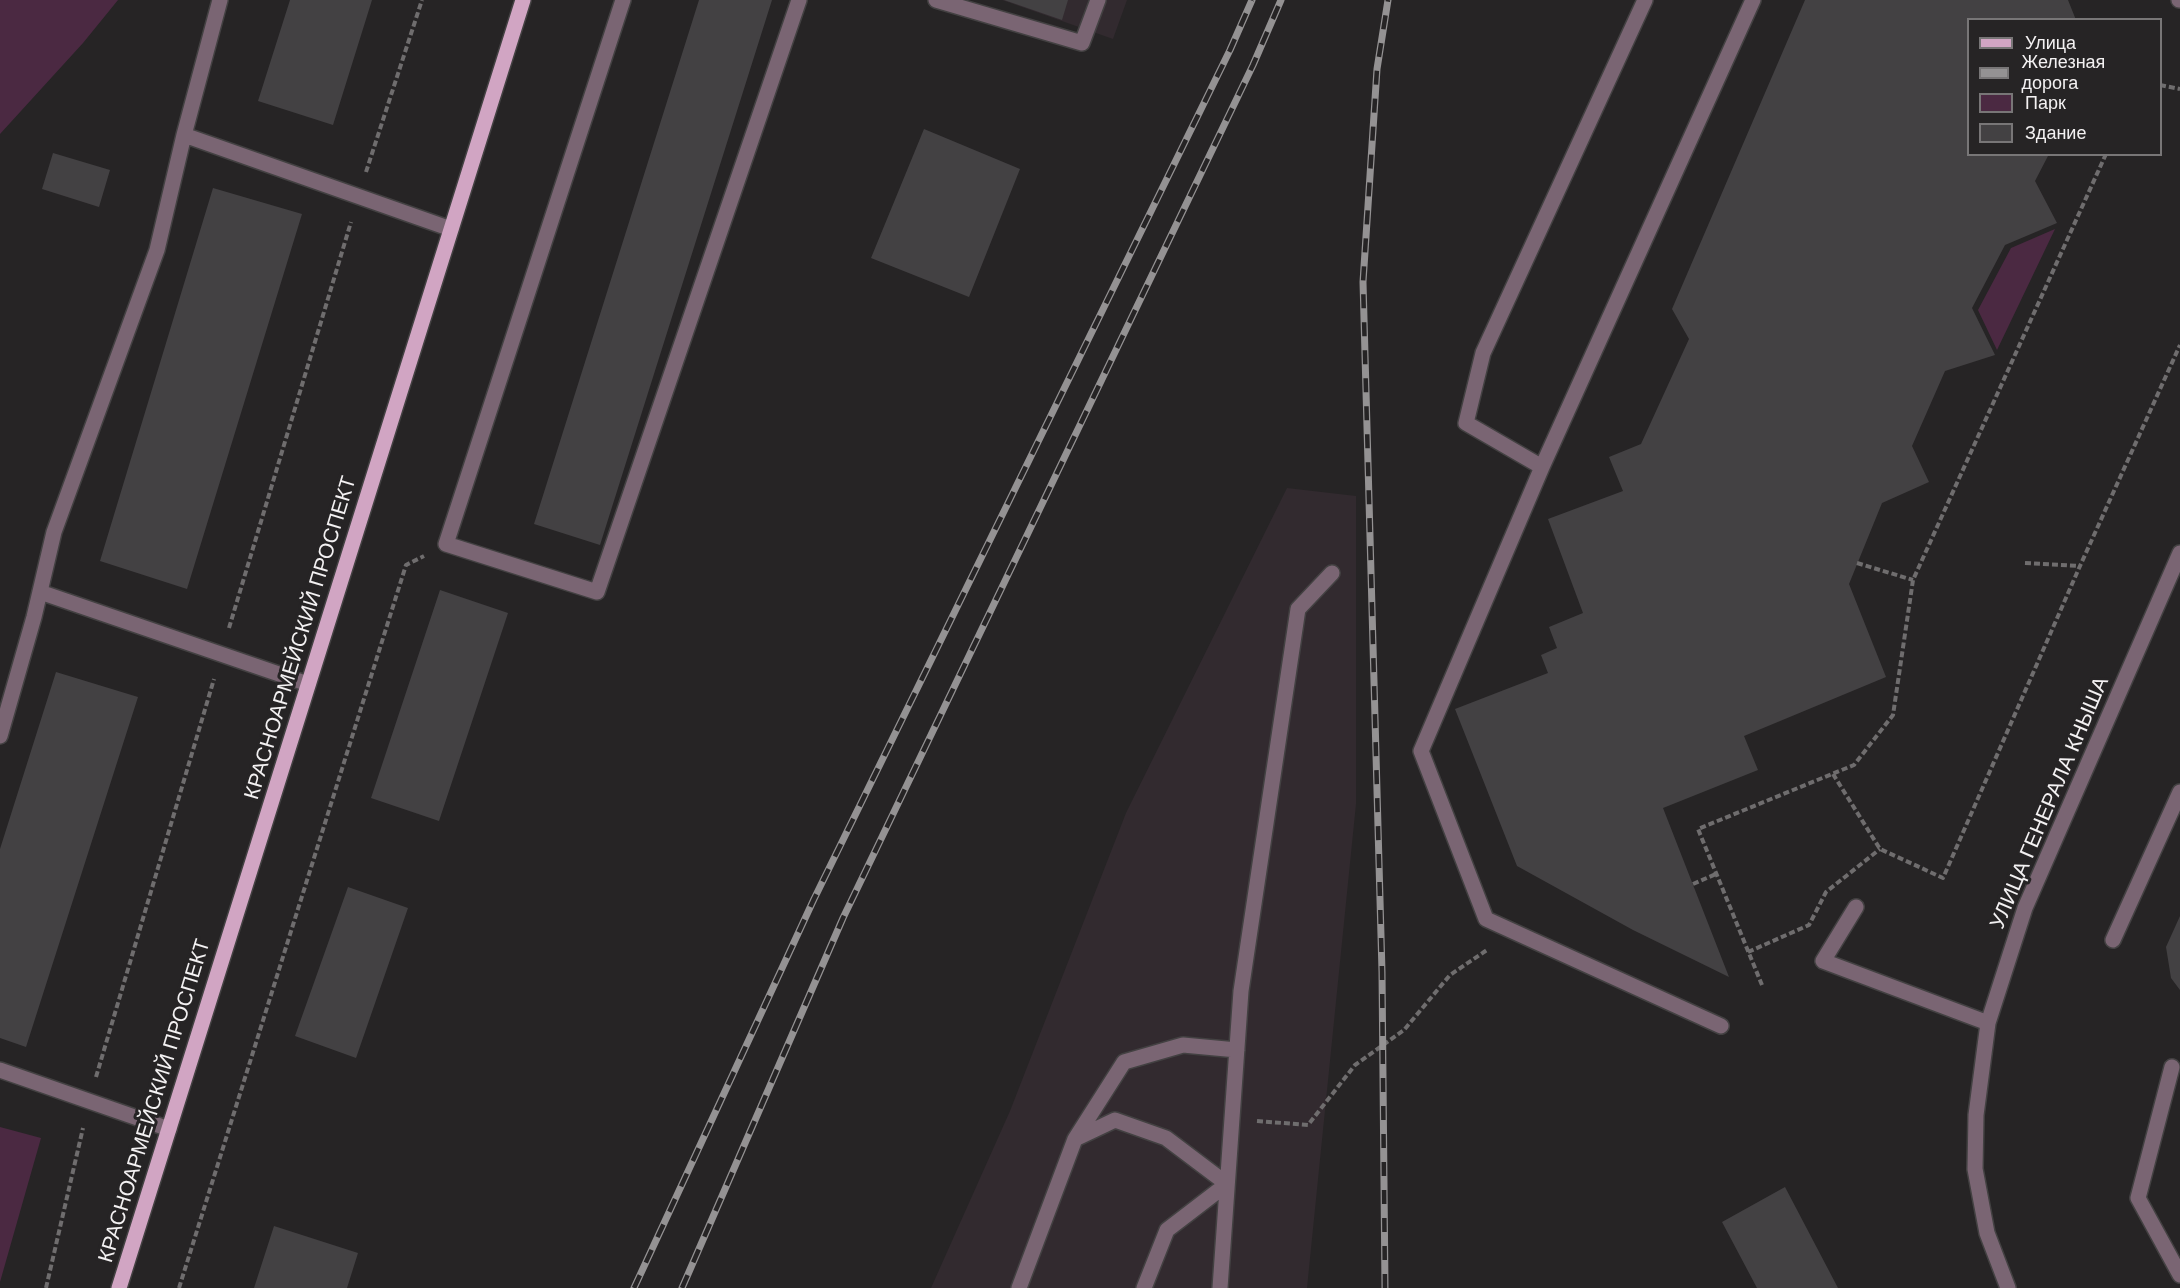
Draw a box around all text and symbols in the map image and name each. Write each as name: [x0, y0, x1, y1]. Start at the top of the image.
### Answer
legend: [1967, 18, 2162, 156]
text: Улица: [2025, 33, 2076, 53]
text: Железная дорога: [2021, 52, 2105, 93]
text: Парк: [2025, 93, 2066, 113]
text: Здание: [2025, 123, 2086, 143]
street label: КРАСНОАРМЕЙСКИЙ ПРОСПЕКТ: [240, 473, 362, 803]
street label: УЛИЦА ГЕНЕРАЛА КНЫША: [1985, 673, 2115, 933]
street label: КРАСНОАРМЕЙСКИЙ ПРОСПЕКТ: [94, 936, 216, 1266]

